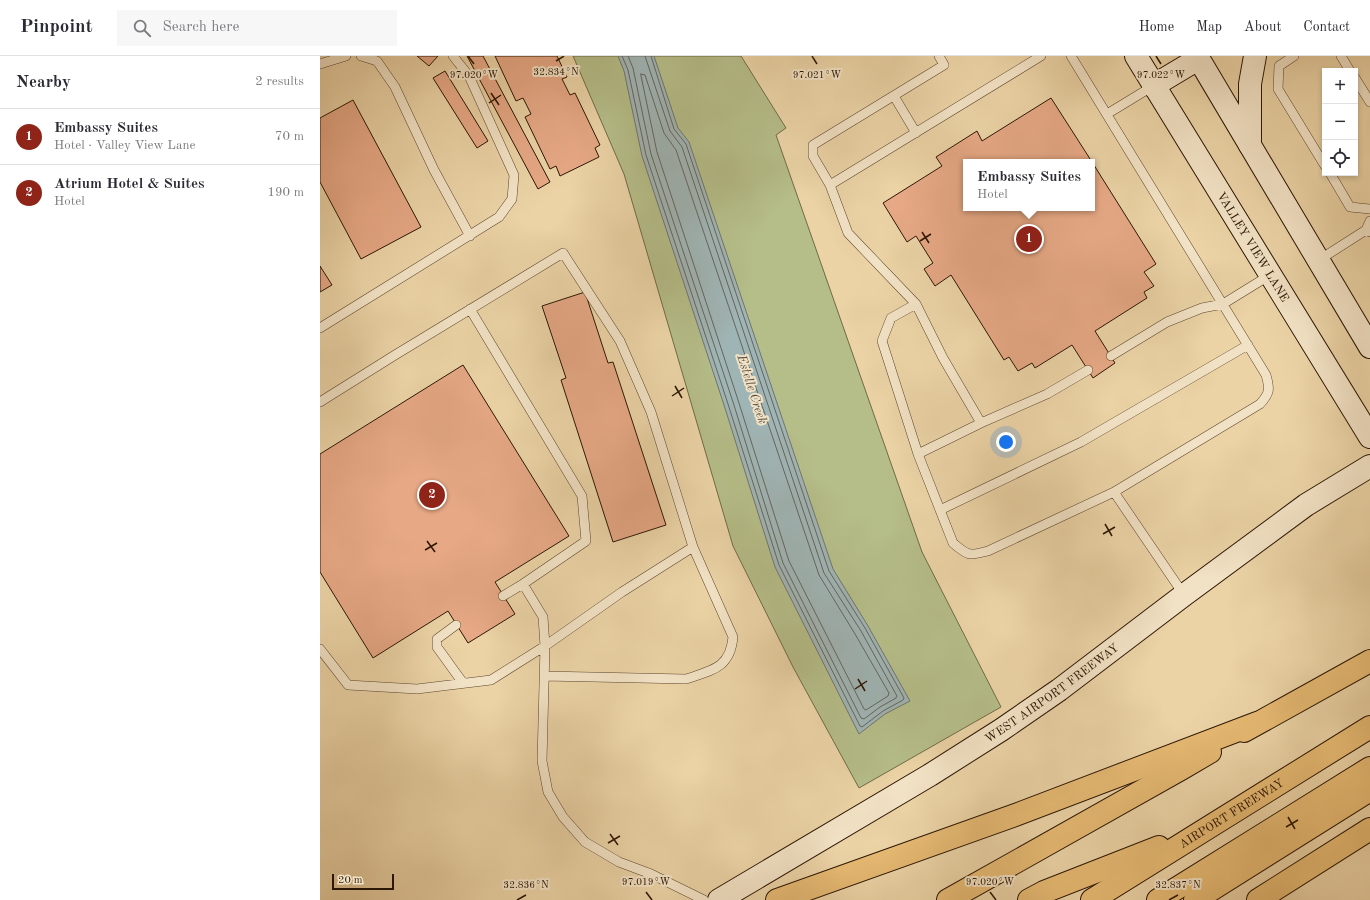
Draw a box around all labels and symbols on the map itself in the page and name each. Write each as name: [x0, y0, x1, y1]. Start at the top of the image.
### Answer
text: 32.834°N: [533, 67, 579, 77]
text: 97.020°W: [450, 70, 498, 80]
text: 97.021°W: [793, 70, 841, 80]
text: 97.022°W: [1137, 70, 1185, 80]
street label: VALLEY VIEW LANE: [1214, 190, 1291, 304]
pin: 1: [1016, 224, 1042, 254]
water label: Estelle Creek: [734, 352, 769, 426]
your location: [996, 432, 1016, 452]
pin: 2: [419, 480, 445, 510]
street label: WEST AIRPORT FREEWAY: [983, 642, 1121, 745]
street label: AIRPORT FREEWAY: [1177, 777, 1286, 851]
scale bar: [332, 872, 394, 891]
text: 97.019°W: [622, 877, 670, 887]
text: 97.020°W: [966, 877, 1014, 887]
text: 32.836°N: [503, 880, 549, 890]
text: 32.837°N: [1155, 880, 1201, 890]

